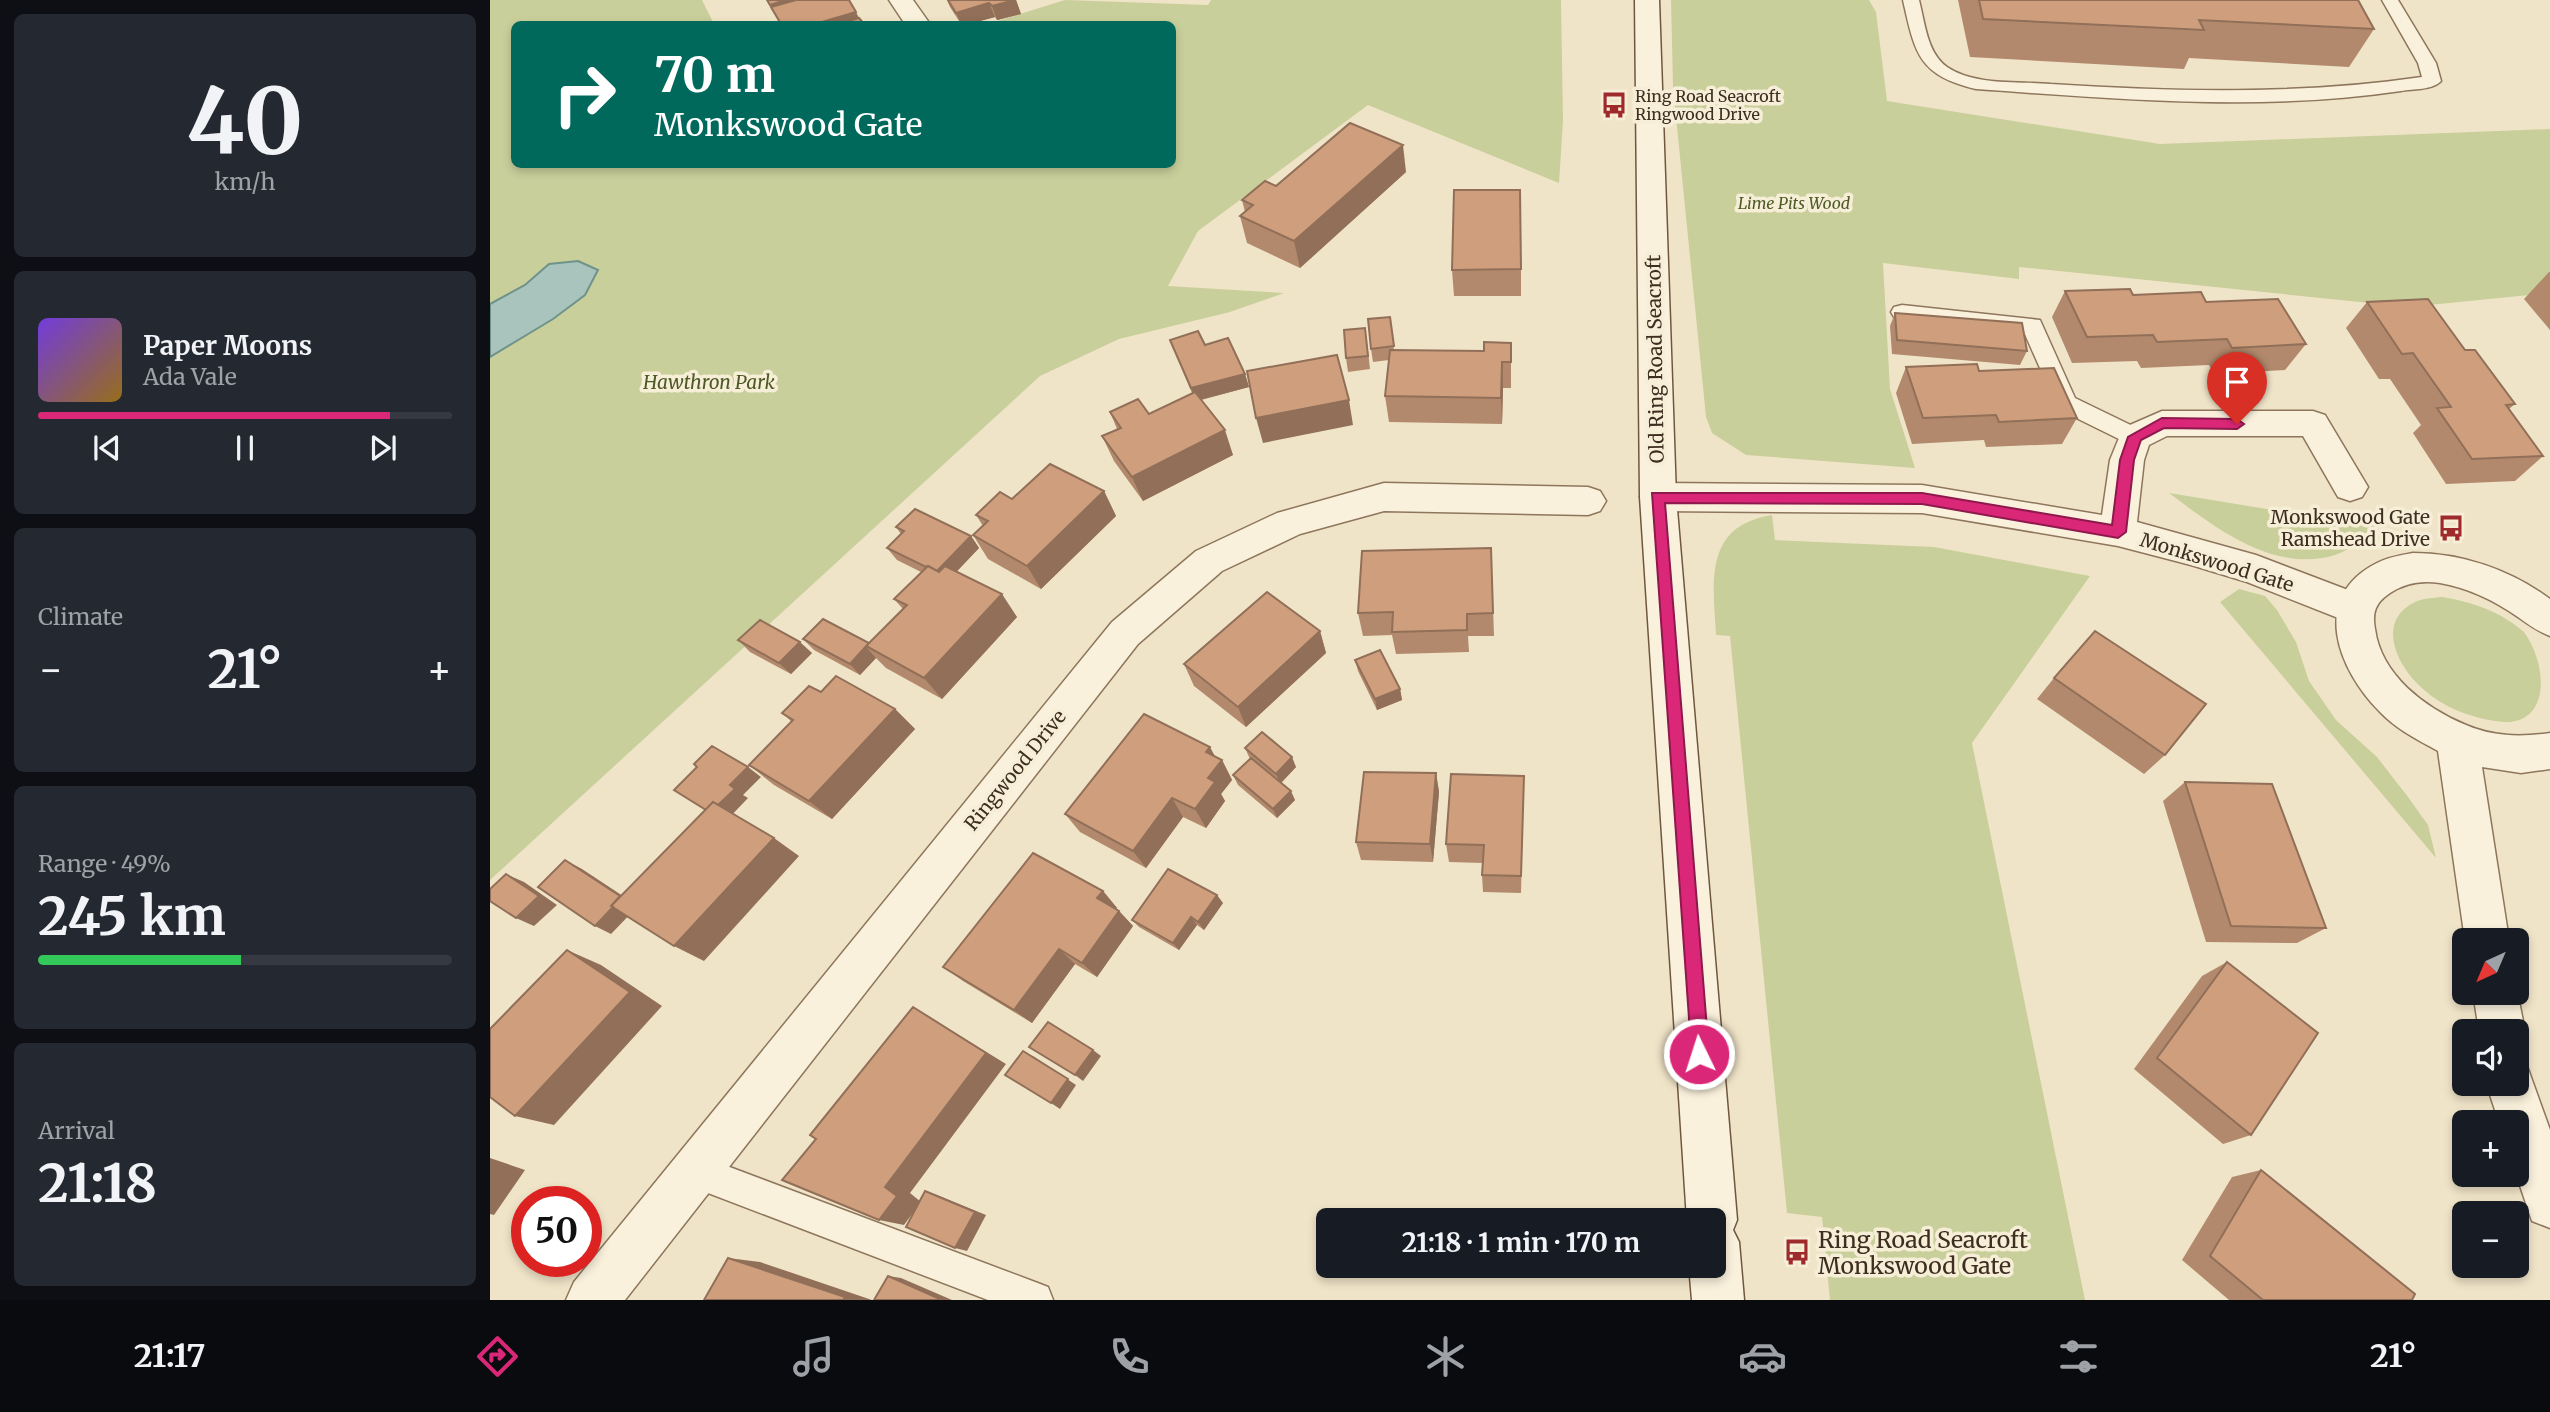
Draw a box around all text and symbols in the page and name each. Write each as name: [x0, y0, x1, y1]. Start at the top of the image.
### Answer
text: 70 m: [654, 44, 775, 105]
icon: right: [539, 49, 630, 140]
text: 40: [187, 64, 303, 179]
place label: Ring Road Seacroft Ringwood Drive: [1635, 86, 1782, 124]
bus stop icon: Ring Road Seacroft Ringwood Drive: [1599, 90, 1629, 120]
text: Monkswood Gate: [654, 105, 923, 145]
text: km/h: [215, 167, 275, 196]
park label: Lime Pits Wood: [1738, 193, 1851, 213]
street label: Old Ring Road Seacroft: [1641, 254, 1669, 464]
text: Paper Moons: [143, 329, 312, 362]
pin: [2207, 352, 2267, 424]
text: Ada Vale: [143, 362, 237, 391]
icon: arrive: [2218, 363, 2256, 401]
park label: Hawthron Park: [642, 370, 776, 394]
icon: previous: [88, 429, 126, 467]
icon: pause: [226, 429, 264, 467]
icon: next: [364, 429, 402, 467]
place label: Monkswood Gate Ramshead Drive: [2271, 505, 2430, 551]
bus stop icon: Monkswood Gate Ramshead Drive: [2436, 513, 2466, 543]
street label: Monkswood Gate: [2137, 527, 2297, 597]
text: Climate: [38, 602, 123, 631]
text: 21°: [207, 637, 283, 702]
text: −: [38, 646, 63, 693]
text: +: [427, 646, 452, 693]
street label: Ringwood Drive: [959, 705, 1071, 835]
text: Range · 49%: [38, 849, 171, 878]
text: 245 km: [38, 884, 226, 949]
north arrow: [2452, 928, 2529, 1004]
map controls: [2452, 928, 2529, 1278]
position arrow: [1662, 1017, 1736, 1091]
button: sound: [2452, 1019, 2529, 1096]
button: +: [2452, 1110, 2529, 1187]
text: Arrival: [38, 1116, 115, 1145]
text: 21:18: [38, 1151, 157, 1216]
speed limit sign: 50: [511, 1186, 602, 1277]
button: −: [2452, 1201, 2529, 1278]
place label: Ring Road Seacroft Monkswood Gate: [1818, 1225, 2028, 1280]
text: 21:18 · 1 min · 170 m: [1402, 1226, 1640, 1259]
bus stop icon: Ring Road Seacroft Monkswood Gate: [1782, 1237, 1812, 1267]
icon: directions: [473, 1332, 522, 1381]
icon: music: [789, 1332, 838, 1381]
icon: phone: [1105, 1332, 1154, 1381]
icon: climate: [1421, 1332, 1470, 1381]
icon: car: [1738, 1332, 1787, 1381]
icon: filters: [2054, 1332, 2103, 1381]
text: 21:17: [134, 1336, 205, 1376]
text: 21°: [2370, 1336, 2416, 1376]

